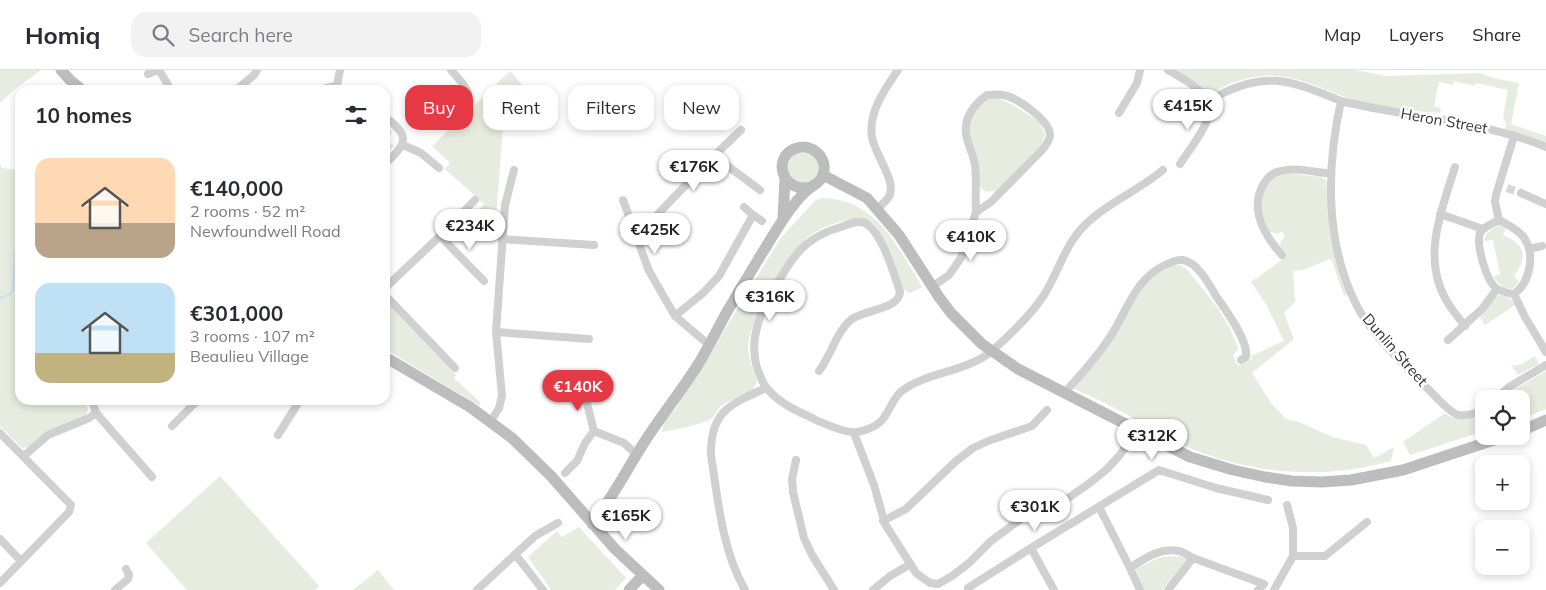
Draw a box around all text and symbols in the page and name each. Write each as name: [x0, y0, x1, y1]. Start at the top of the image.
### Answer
search box: [131, 12, 481, 57]
text: Homiq: [25, 20, 101, 50]
icon: search: [149, 21, 177, 49]
text: Search here: [189, 23, 293, 47]
text: Map: [1324, 23, 1361, 46]
text: Layers: [1389, 23, 1444, 46]
text: Share: [1472, 23, 1521, 46]
chip: Buy: [405, 85, 473, 130]
chip: Rent: [483, 85, 558, 130]
chip: Filters: [568, 85, 654, 130]
chip: New: [664, 85, 739, 130]
pin: €415K: [1153, 88, 1223, 131]
text: €415K: [1163, 95, 1213, 115]
icon: filters: [342, 101, 370, 129]
text: 10 homes: [35, 102, 132, 128]
street label: Heron Street: [1399, 104, 1489, 137]
pin: €176K: [659, 150, 729, 192]
text: €176K: [669, 156, 719, 176]
text: €140,000: [190, 175, 283, 201]
icon: home: [75, 178, 135, 238]
text: 2 rooms · 52 m²: [190, 201, 305, 221]
pin: €234K: [435, 208, 505, 251]
pin: €425K: [620, 212, 690, 255]
text: €234K: [445, 215, 495, 235]
text: €425K: [630, 219, 680, 239]
pin: €410K: [936, 220, 1006, 262]
text: Newfoundwell Road: [190, 221, 341, 241]
text: €410K: [946, 226, 996, 246]
pin: €316K: [735, 280, 805, 322]
text: €316K: [745, 286, 795, 306]
text: €301,000: [190, 300, 283, 326]
icon: home: [75, 303, 135, 363]
street label: Dunlin Street: [1359, 309, 1432, 390]
text: 3 rooms · 107 m²: [190, 326, 315, 346]
text: Beaulieu Village: [190, 346, 309, 366]
pin: €140K: [543, 370, 613, 412]
text: €140K: [553, 376, 603, 396]
map controls: [1475, 390, 1530, 575]
button: locate: [1475, 390, 1530, 445]
pin: €312K: [1117, 418, 1187, 461]
text: €312K: [1127, 425, 1177, 445]
button: +: [1475, 455, 1530, 510]
pin: €301K: [1000, 490, 1070, 532]
text: €301K: [1010, 496, 1060, 516]
pin: €165K: [591, 498, 661, 541]
text: €165K: [601, 505, 651, 525]
button: −: [1475, 520, 1530, 575]

